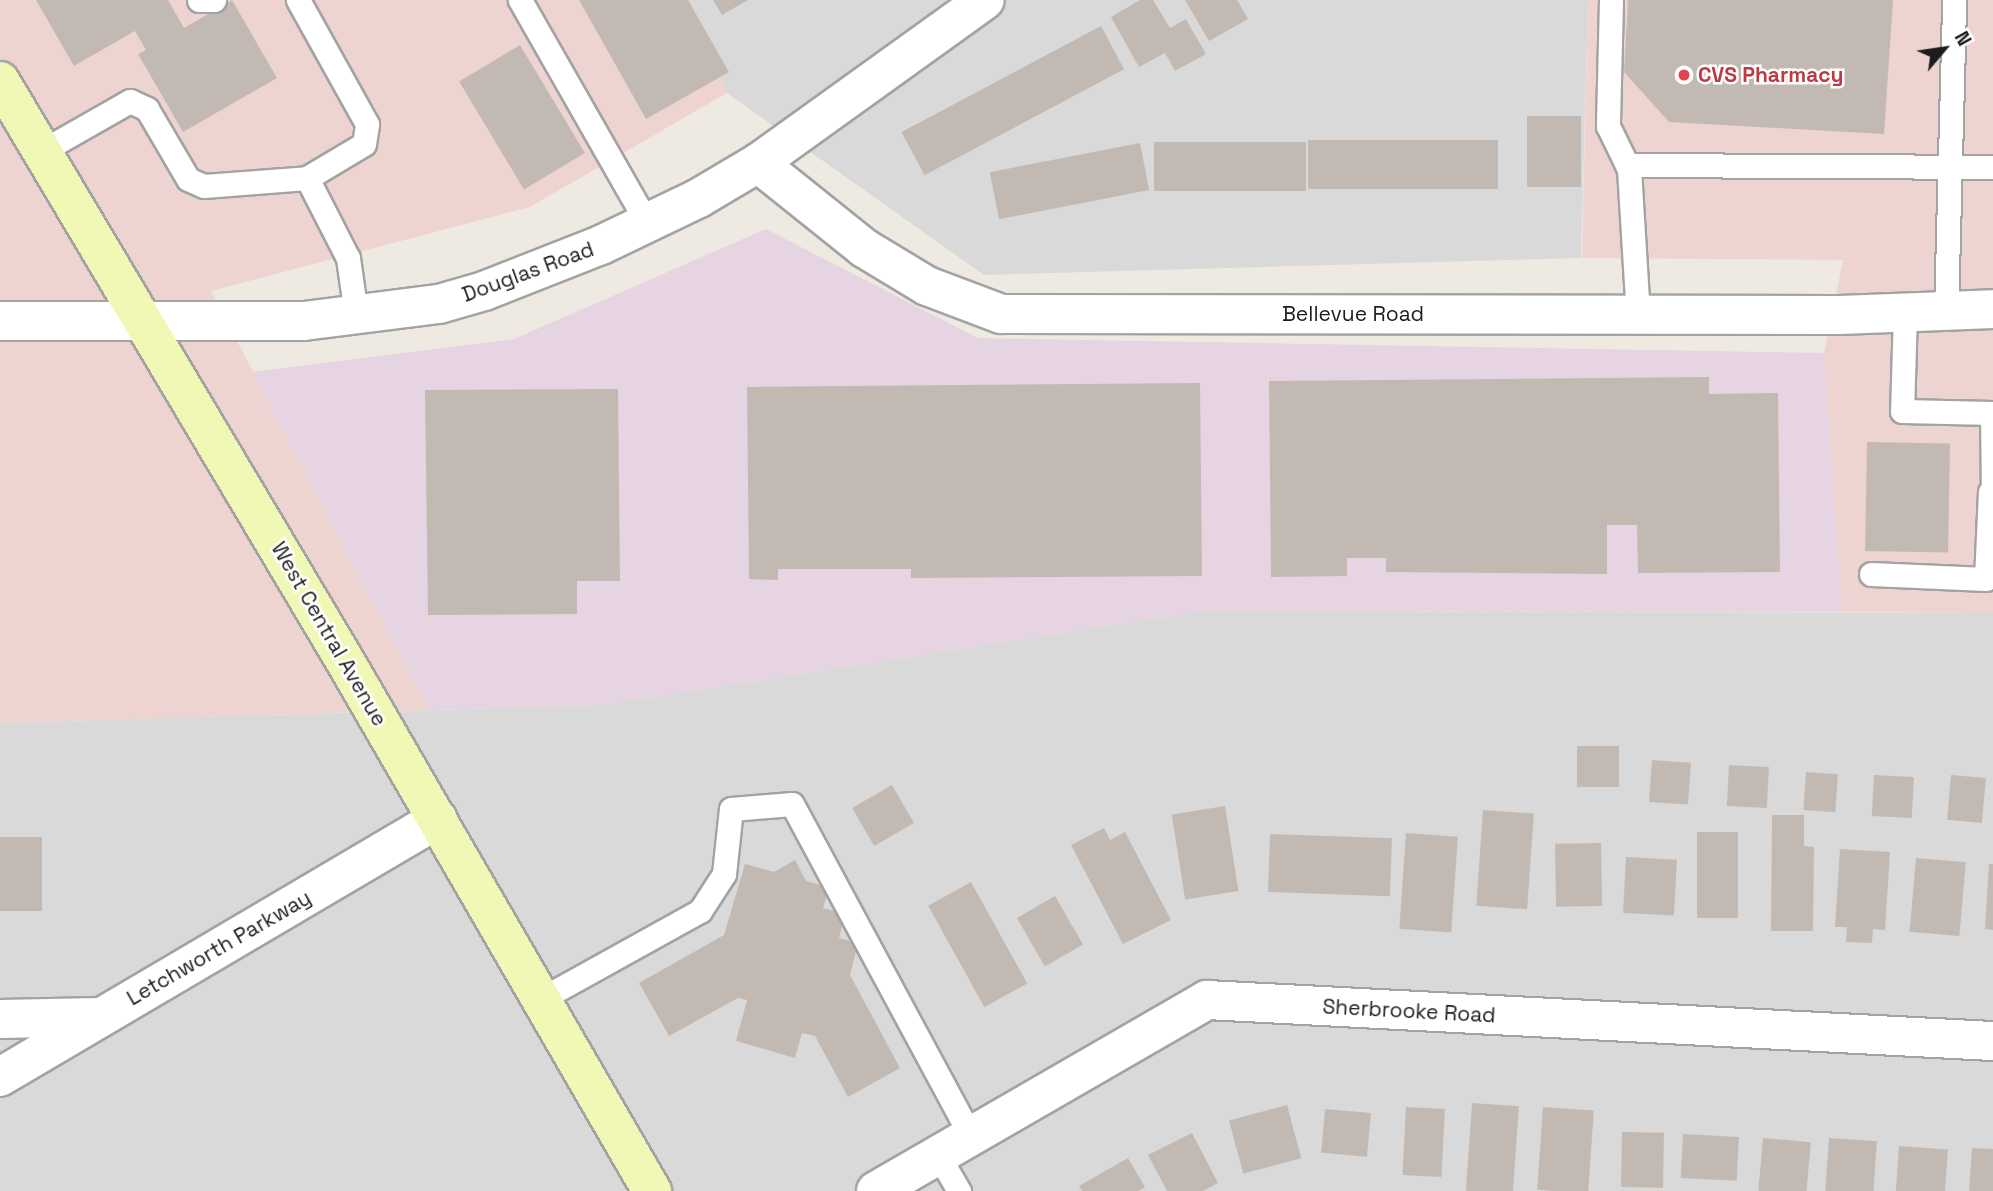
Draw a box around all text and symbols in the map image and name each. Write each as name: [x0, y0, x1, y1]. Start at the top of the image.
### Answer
north arrow: [1909, 14, 1979, 84]
text: N: [1949, 27, 1977, 50]
place label: CVS Pharmacy: [1698, 62, 1843, 88]
marker: CVS Pharmacy: [1676, 67, 1692, 83]
street label: Douglas Road: [459, 236, 597, 308]
street label: Bellevue Road: [1282, 301, 1424, 327]
street label: West Central Avenue: [266, 537, 392, 731]
street label: Letchworth Parkway: [122, 885, 316, 1011]
street label: Sherbrooke Road: [1322, 994, 1496, 1028]

